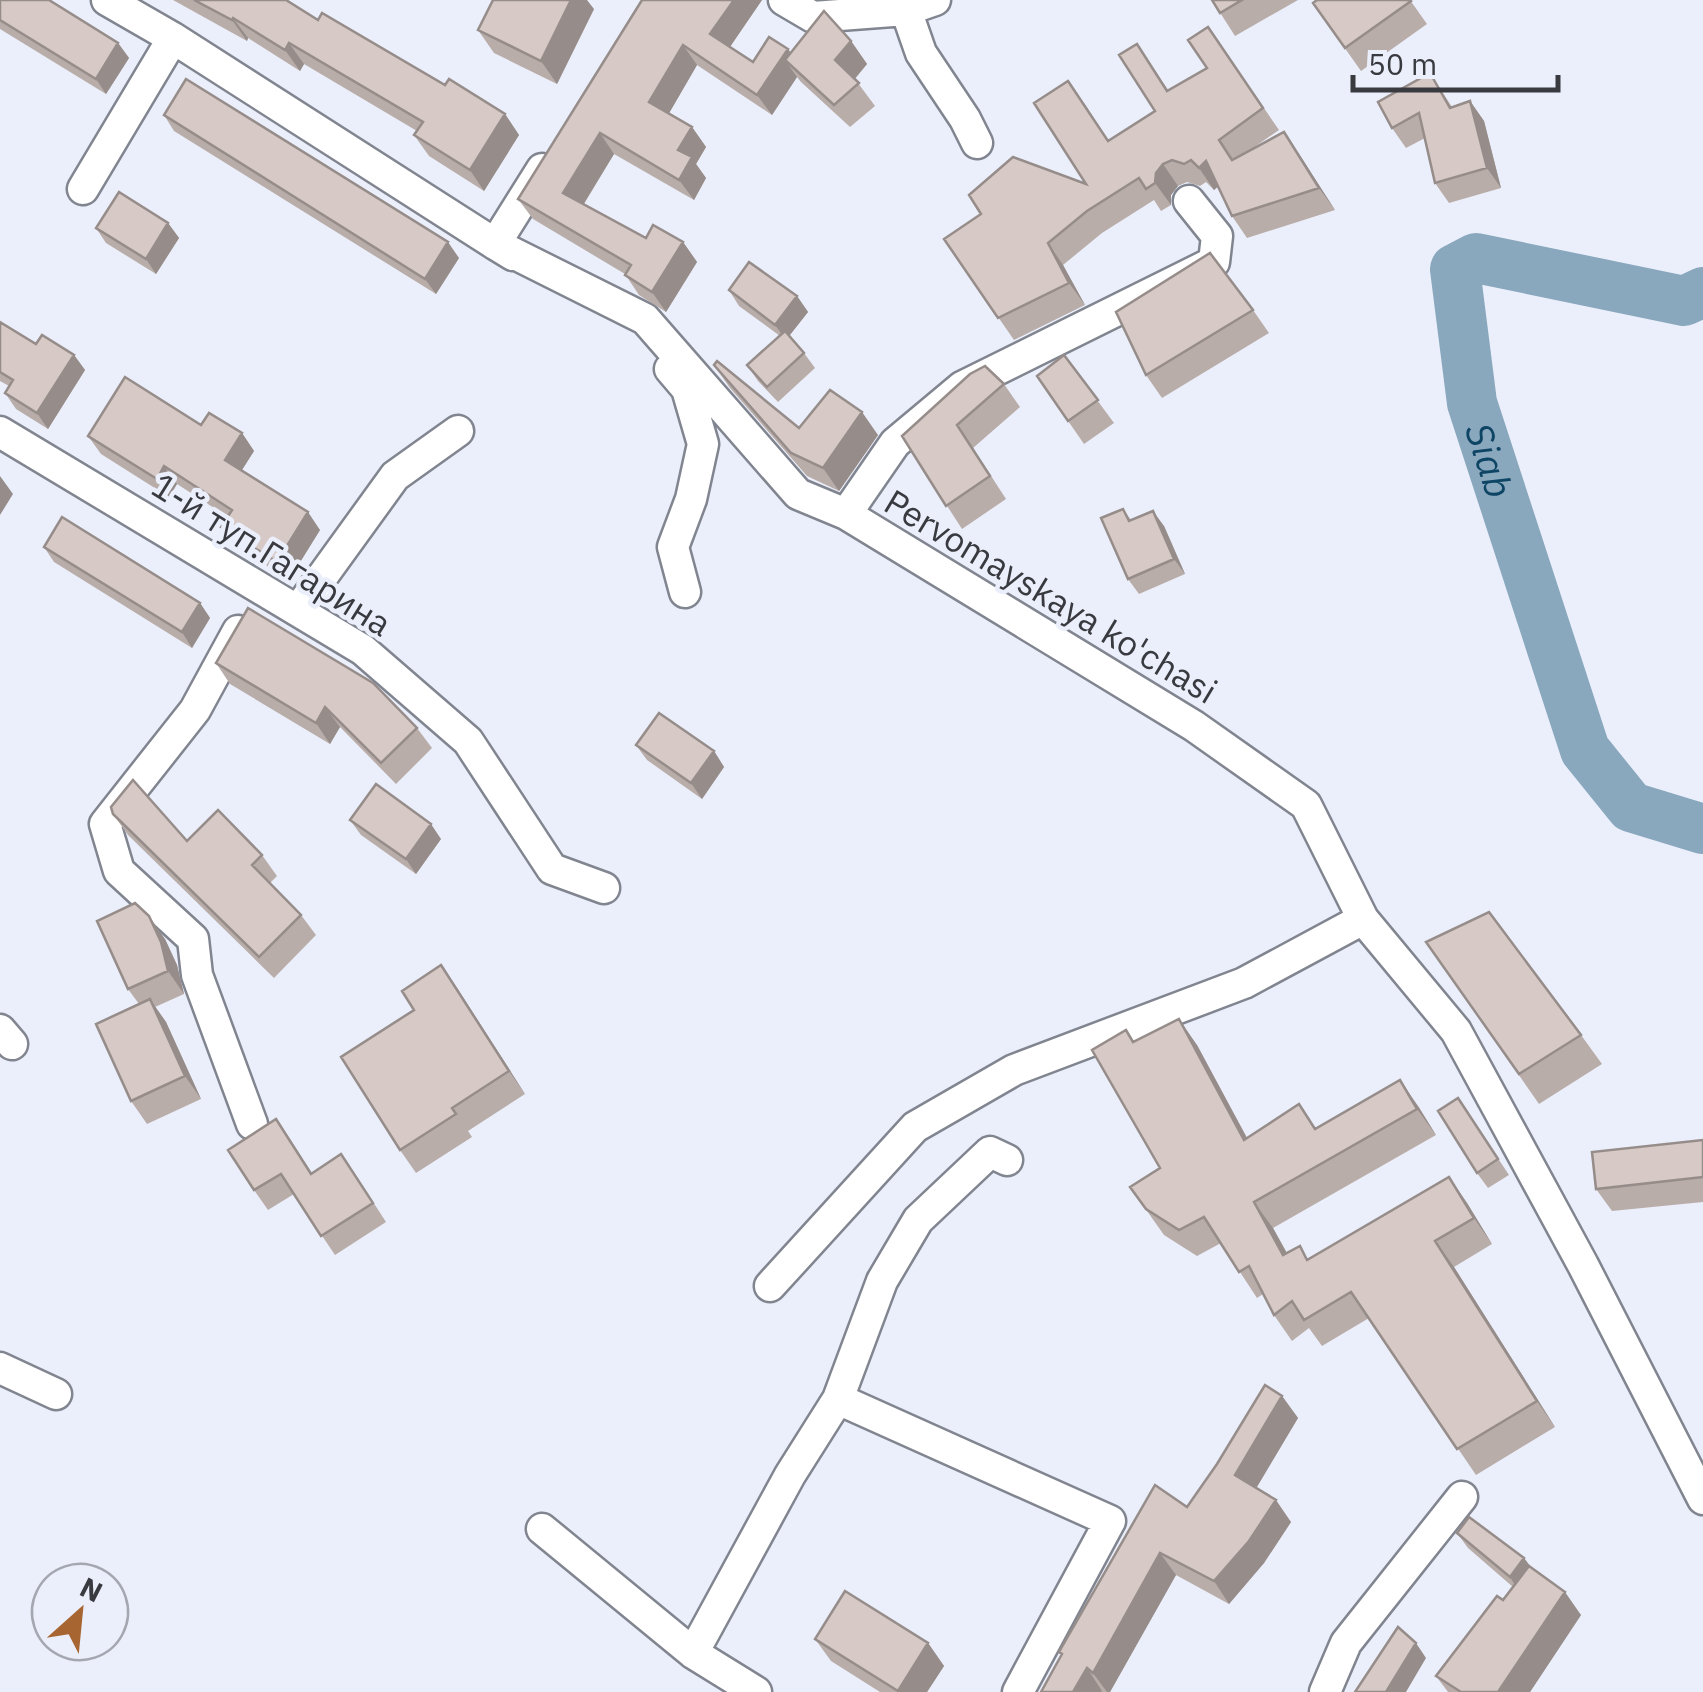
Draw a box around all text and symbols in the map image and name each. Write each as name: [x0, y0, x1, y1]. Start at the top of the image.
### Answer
scale bar: [1353, 30, 1558, 92]
text: 50 m: [1368, 44, 1437, 83]
water label: Siab: [1455, 416, 1526, 504]
street label: 1-й туп.Гагарина: [143, 462, 401, 646]
street label: Pervomayskaya ko'chasi: [876, 478, 1226, 714]
north arrow: [30, 1562, 130, 1662]
text: N: [74, 1568, 109, 1610]

